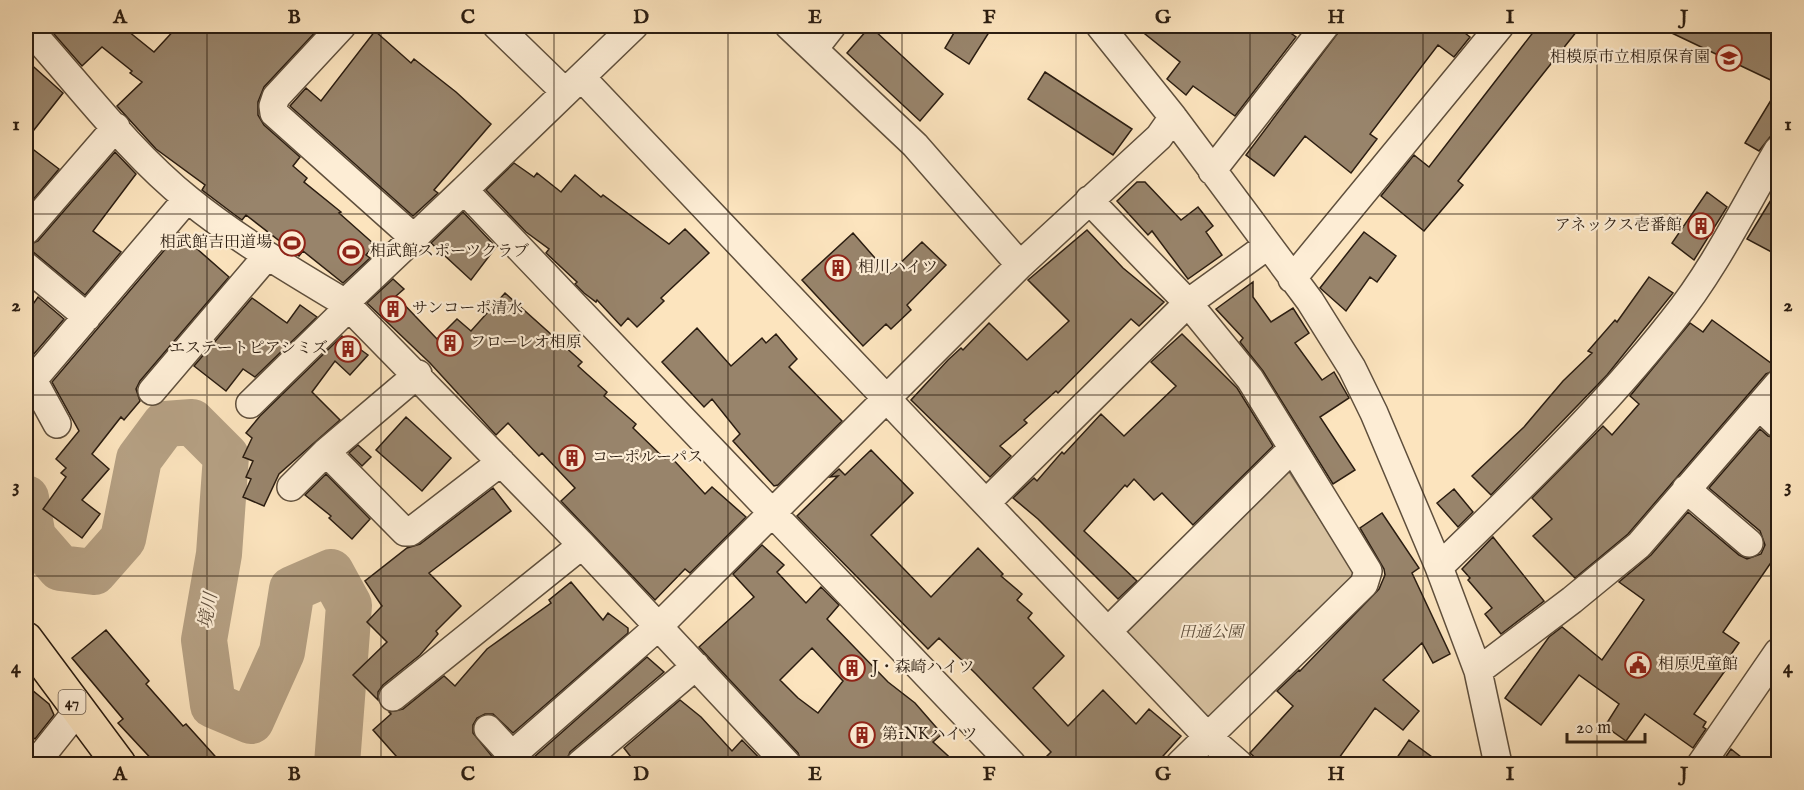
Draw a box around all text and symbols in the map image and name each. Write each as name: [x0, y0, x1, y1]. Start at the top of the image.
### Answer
text: A: [112, 5, 128, 30]
text: B: [287, 5, 301, 30]
text: C: [461, 5, 475, 30]
text: D: [633, 5, 649, 30]
text: E: [808, 5, 822, 30]
text: F: [983, 5, 996, 30]
text: G: [1155, 5, 1172, 30]
text: H: [1327, 5, 1345, 30]
text: I: [1506, 5, 1515, 30]
text: J: [1677, 5, 1689, 30]
school or university icon: 相模原市立相原保育園: [1714, 43, 1744, 73]
place label: 相模原市立相原保育園: [1550, 48, 1710, 68]
text: 1: [12, 112, 20, 137]
text: 1: [1784, 112, 1792, 137]
building icon: アネックス壱番館: [1686, 211, 1716, 241]
place label: アネックス壱番館: [1555, 216, 1682, 236]
sports icon: 相武館吉田道場: [277, 228, 307, 258]
place label: 相武館吉田道場: [160, 233, 272, 253]
sports icon: 相武館スポーツクラブ: [336, 237, 366, 267]
place label: 相武館スポーツクラブ: [370, 242, 529, 262]
building icon: 相川ハイツ: [823, 253, 853, 283]
place label: 相川ハイツ: [858, 258, 938, 278]
text: 2: [11, 293, 21, 318]
text: 2: [1783, 293, 1793, 318]
building icon: サンコーポ清水: [378, 294, 408, 324]
place label: サンコーポ清水: [412, 299, 523, 319]
building icon: フローレオ相原: [435, 328, 465, 358]
place label: フローレオ相原: [470, 333, 582, 353]
building icon: エステートピアシミズ: [333, 334, 363, 364]
place label: エステートピアシミズ: [169, 339, 328, 359]
building icon: コーポルーパス: [557, 443, 587, 473]
place label: コーポルーパス: [592, 448, 703, 468]
text: 3: [12, 474, 20, 499]
text: 3: [1784, 474, 1792, 499]
water label: 境川: [195, 589, 224, 631]
park label: 田通公園: [1179, 623, 1246, 643]
public building icon: 相原児童館: [1623, 650, 1653, 680]
building icon: J・森崎ハイツ: [837, 653, 867, 683]
text: 4: [11, 655, 22, 680]
place label: 相原児童館: [1658, 655, 1738, 675]
text: 4: [1783, 655, 1794, 680]
place label: J・森崎ハイツ: [870, 658, 975, 678]
road number: 47: [58, 690, 86, 714]
scale bar: [1567, 706, 1645, 744]
text: 20 m: [1576, 717, 1611, 740]
building icon: 第1NKハイツ: [847, 720, 877, 750]
place label: 第1NKハイツ: [882, 725, 977, 745]
text: A: [112, 762, 128, 787]
text: B: [287, 762, 301, 787]
text: C: [461, 762, 475, 787]
text: D: [633, 762, 649, 787]
text: E: [808, 762, 822, 787]
text: F: [983, 762, 996, 787]
text: G: [1155, 762, 1172, 787]
text: H: [1327, 762, 1345, 787]
text: I: [1506, 762, 1515, 787]
text: J: [1677, 762, 1689, 787]

